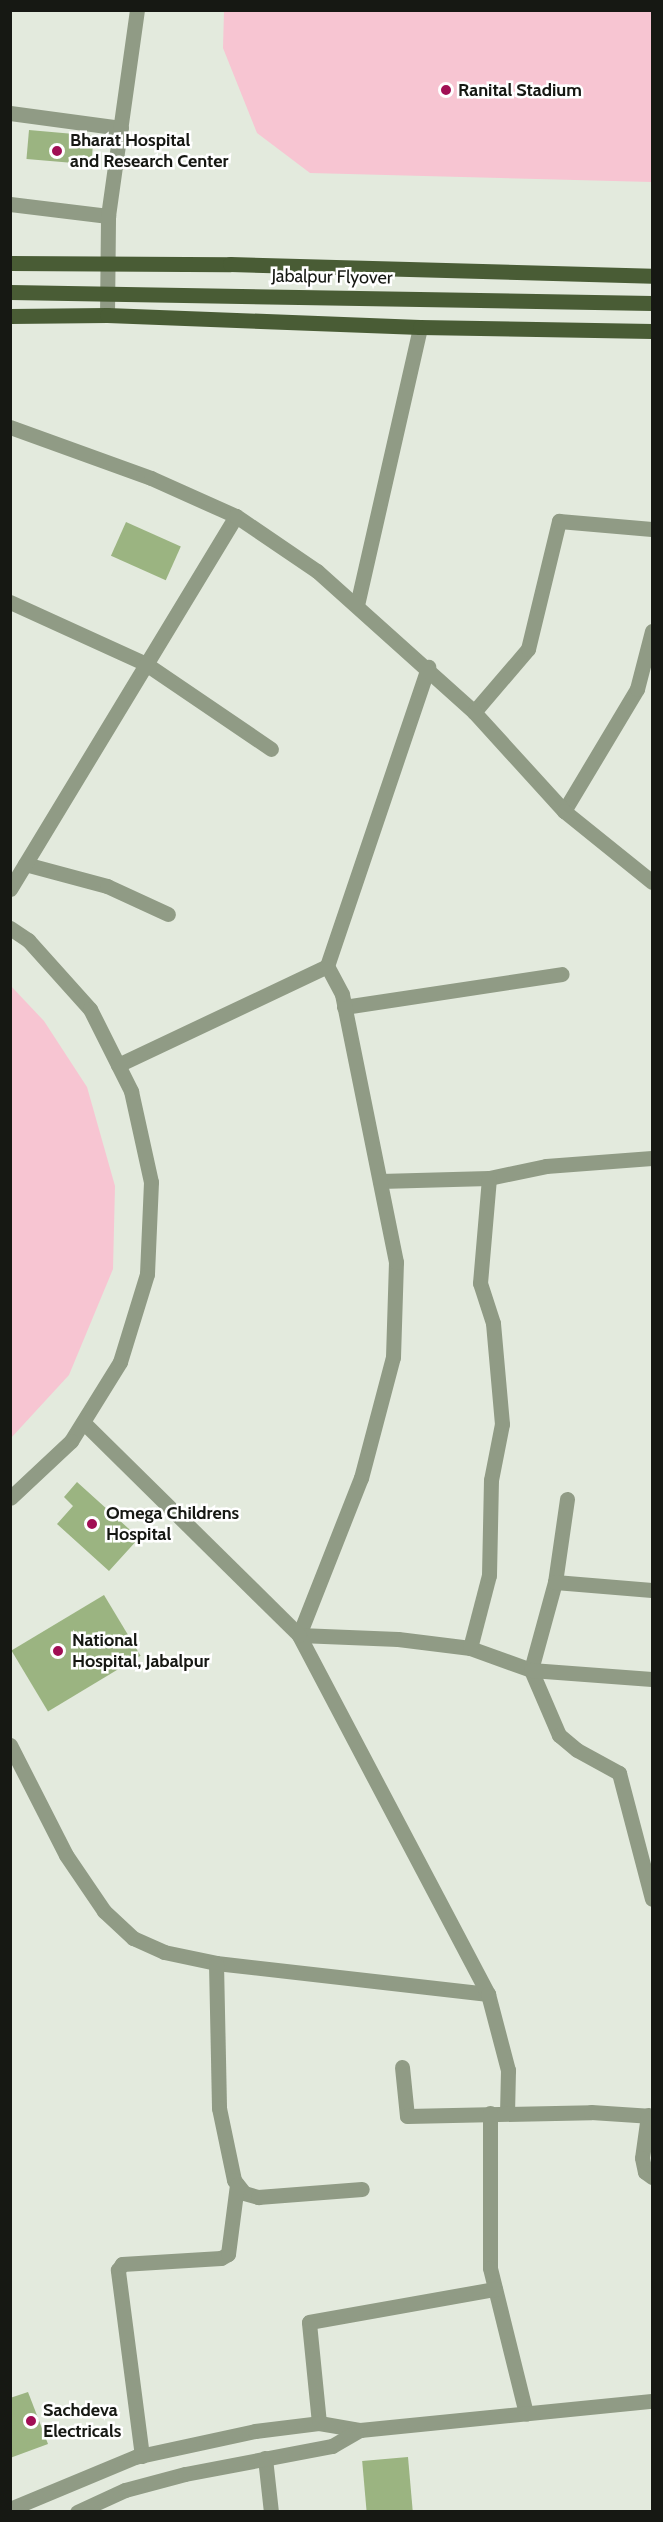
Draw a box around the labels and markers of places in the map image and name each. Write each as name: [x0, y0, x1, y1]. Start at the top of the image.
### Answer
place label: Ranital Stadium: [458, 79, 582, 101]
marker: Ranital Stadium: [439, 83, 453, 97]
place label: Bharat Hospital and Research Center: [70, 130, 228, 172]
marker: Bharat Hospital and Research Center: [48, 142, 66, 160]
place label: Omega Childrens Hospital: [106, 1503, 239, 1546]
marker: Omega Childrens Hospital: [83, 1515, 101, 1533]
place label: National Hospital, Jabalpur: [72, 1630, 210, 1672]
marker: National Hospital, Jabalpur: [49, 1642, 67, 1660]
place label: Sachdeva Electricals: [43, 2400, 121, 2442]
marker: Sachdeva Electricals: [24, 2414, 38, 2428]

